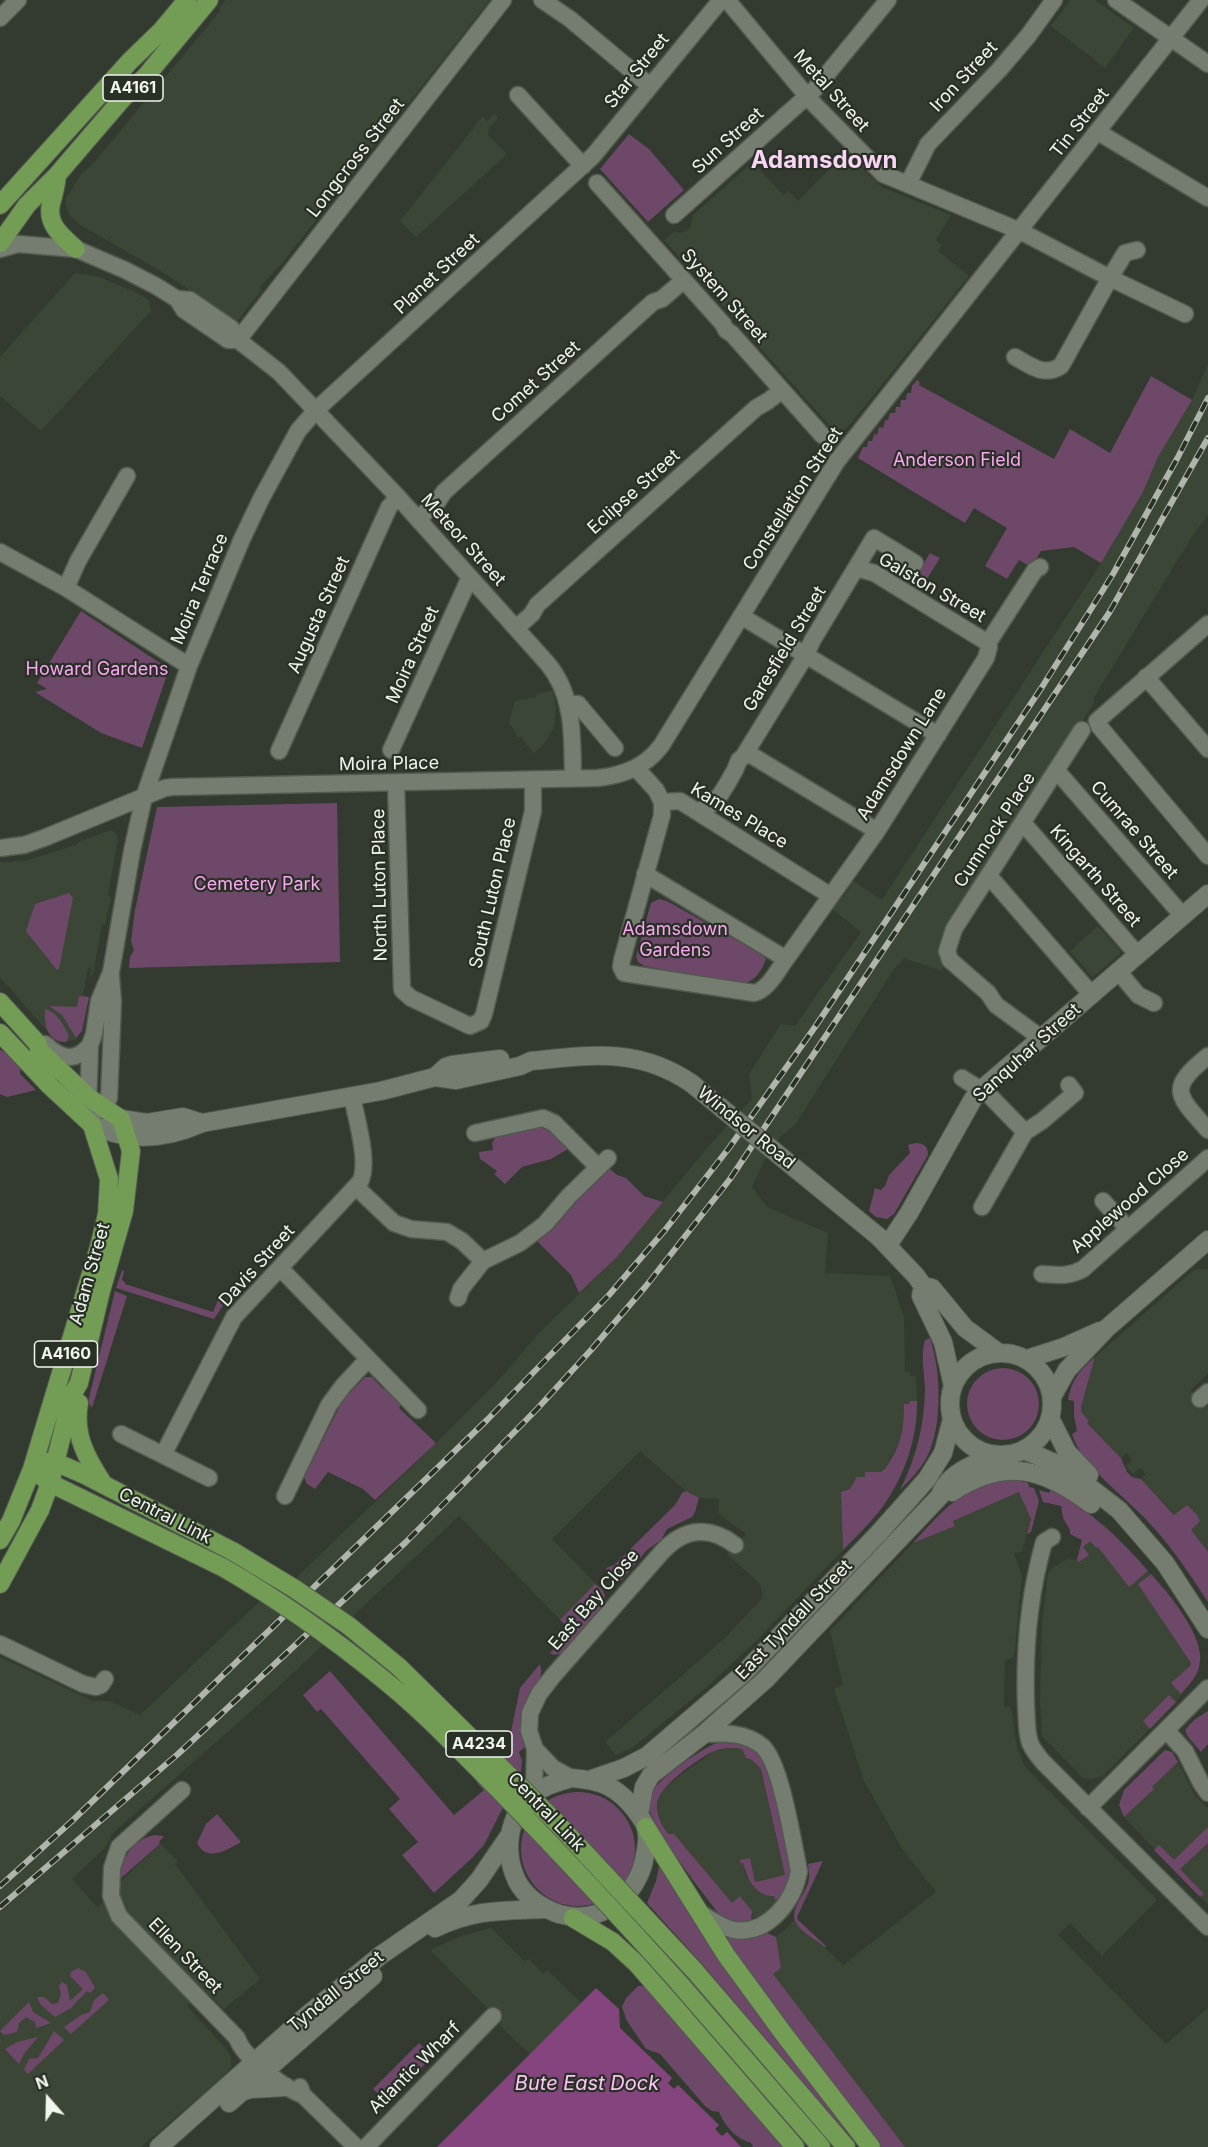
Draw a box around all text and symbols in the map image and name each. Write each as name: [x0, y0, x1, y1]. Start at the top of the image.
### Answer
street label: Star Street: [600, 29, 674, 113]
street label: Iron Street: [926, 37, 1002, 117]
street label: Metal Street: [788, 45, 874, 137]
road number: A4161: [103, 75, 163, 101]
street label: Tin Street: [1046, 84, 1114, 162]
street label: Longcross Street: [303, 94, 409, 222]
street label: Sun Street: [688, 103, 768, 179]
district label: Adamsdown: [751, 147, 897, 175]
street label: Planet Street: [390, 229, 484, 319]
street label: System Street: [676, 245, 772, 347]
street label: Comet Street: [487, 337, 585, 427]
street label: Constellation Street: [739, 423, 847, 575]
street label: Eclipse Street: [583, 445, 685, 539]
park label: Anderson Field: [893, 450, 1021, 472]
street label: Meteor Street: [416, 490, 510, 590]
street label: Moira Terrace: [167, 530, 233, 648]
street label: Galston Street: [874, 549, 990, 627]
street label: Augusta Street: [283, 553, 355, 677]
street label: Garesfield Street: [739, 582, 831, 716]
street label: Moira Street: [382, 603, 444, 707]
park label: Howard Gardens: [26, 659, 168, 681]
street label: Adamsdown Lane: [853, 684, 951, 824]
street label: Moira Place: [339, 752, 439, 776]
street label: Cumnock Place: [950, 768, 1040, 892]
street label: Cumrae Street: [1086, 777, 1182, 883]
street label: Kames Place: [686, 778, 792, 854]
street label: North Luton Place: [368, 808, 392, 962]
street label: South Luton Place: [465, 815, 521, 971]
street label: Kingarth Street: [1045, 821, 1145, 931]
park label: Cemetery Park: [194, 874, 320, 896]
park label: Adamsdown Gardens: [622, 919, 728, 962]
street label: Sanquhar Street: [969, 999, 1085, 1107]
street label: Windsor Road: [693, 1082, 799, 1174]
street label: Applewood Close: [1067, 1144, 1193, 1258]
street label: Adam Street: [65, 1220, 115, 1328]
street label: Davis Street: [215, 1221, 299, 1311]
road number: A4160: [34, 1341, 98, 1367]
street label: Central Link: [115, 1483, 215, 1549]
street label: East Bay Close: [544, 1545, 644, 1655]
street label: East Tyndall Street: [731, 1556, 857, 1684]
road number: A4234: [446, 1731, 512, 1757]
street label: Central Link: [503, 1768, 589, 1856]
street label: Ellen Street: [144, 1914, 226, 1998]
street label: Tyndall Street: [284, 1947, 388, 2037]
street label: Atlantic Wharf: [365, 2018, 465, 2118]
north arrow: [18, 2069, 78, 2129]
text: N: [33, 2071, 51, 2094]
water label: Bute East Dock: [515, 2072, 659, 2096]

